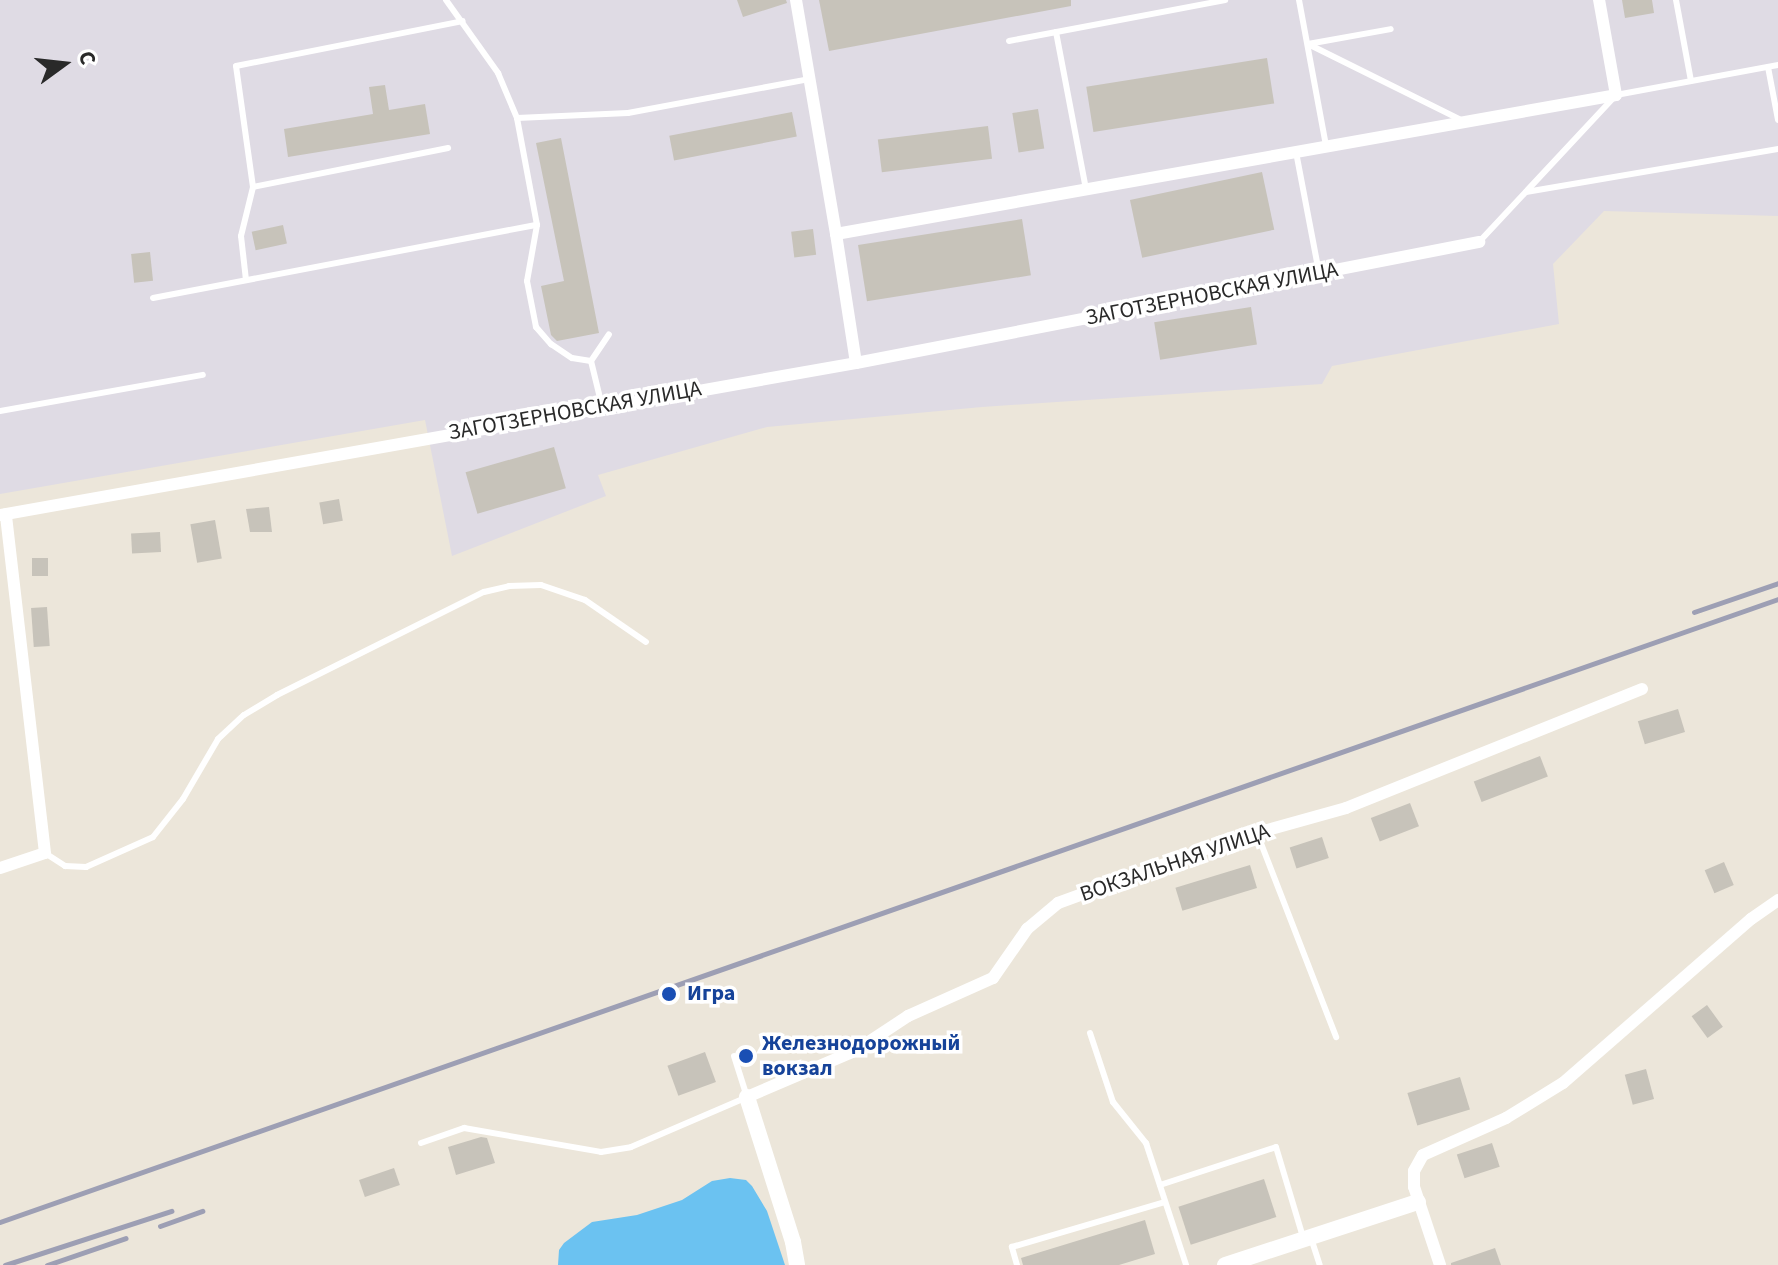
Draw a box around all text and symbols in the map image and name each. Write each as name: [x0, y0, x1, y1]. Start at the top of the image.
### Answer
north arrow: [24, 24, 104, 104]
text: С: [70, 47, 104, 68]
street label: ЗАГОТЗЕРНОВСКАЯ УЛИЦА: [1084, 257, 1340, 331]
street label: ЗАГОТЗЕРНОВСКАЯ УЛИЦА: [446, 376, 704, 446]
street label: ВОКЗАЛЬНАЯ УЛИЦА: [1077, 818, 1273, 908]
place label: Игра: [687, 981, 735, 1007]
marker: Игра: [658, 983, 680, 1005]
place label: Железнодорожный вокзал: [762, 1030, 960, 1082]
marker: Железнодорожный вокзал: [737, 1047, 755, 1065]

